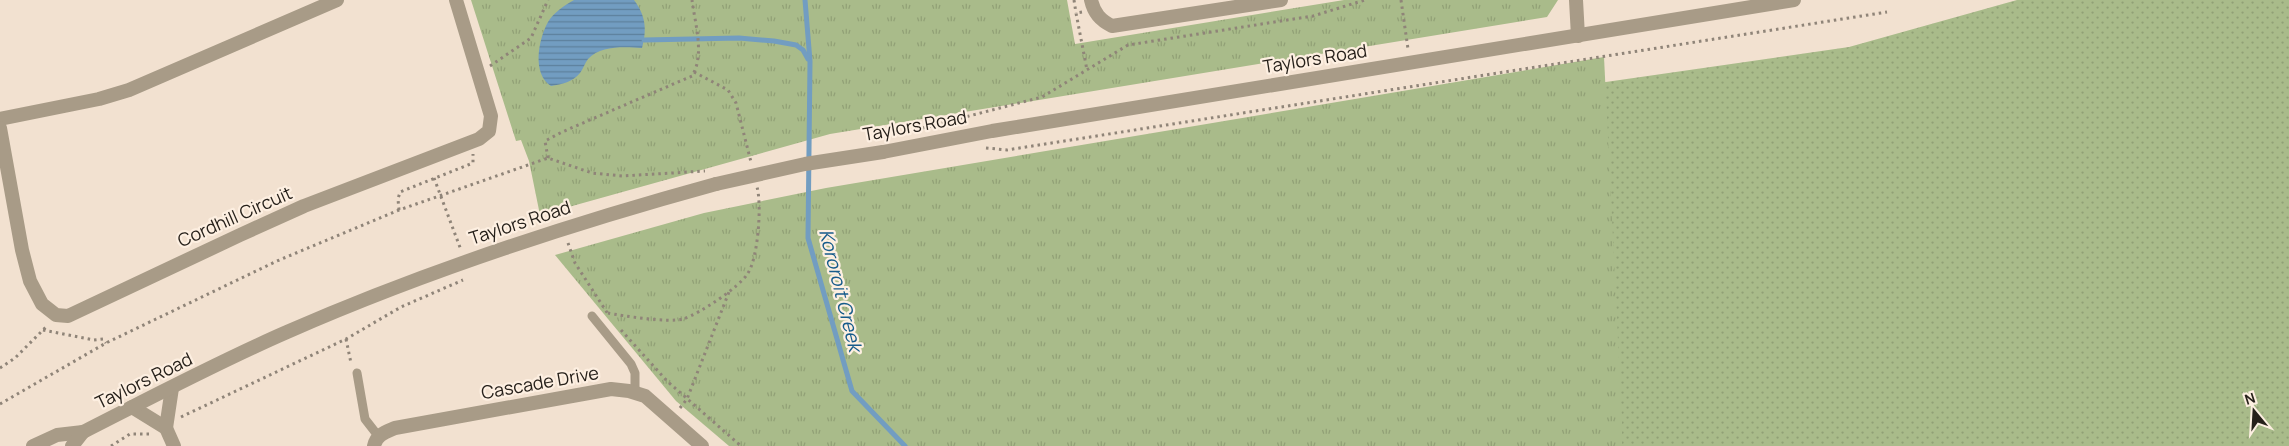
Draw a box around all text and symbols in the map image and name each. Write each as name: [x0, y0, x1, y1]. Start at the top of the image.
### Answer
street label: Taylors Road: [1261, 38, 1369, 78]
street label: Taylors Road: [861, 104, 969, 146]
street label: Cordhill Circuit: [174, 180, 296, 252]
street label: Taylors Road: [466, 194, 573, 250]
water label: Kororoit Creek: [813, 226, 869, 356]
street label: Taylors Road: [91, 346, 196, 414]
street label: Cascade Drive: [479, 360, 601, 404]
north arrow: [2229, 386, 2279, 436]
text: N: [2242, 388, 2258, 409]

